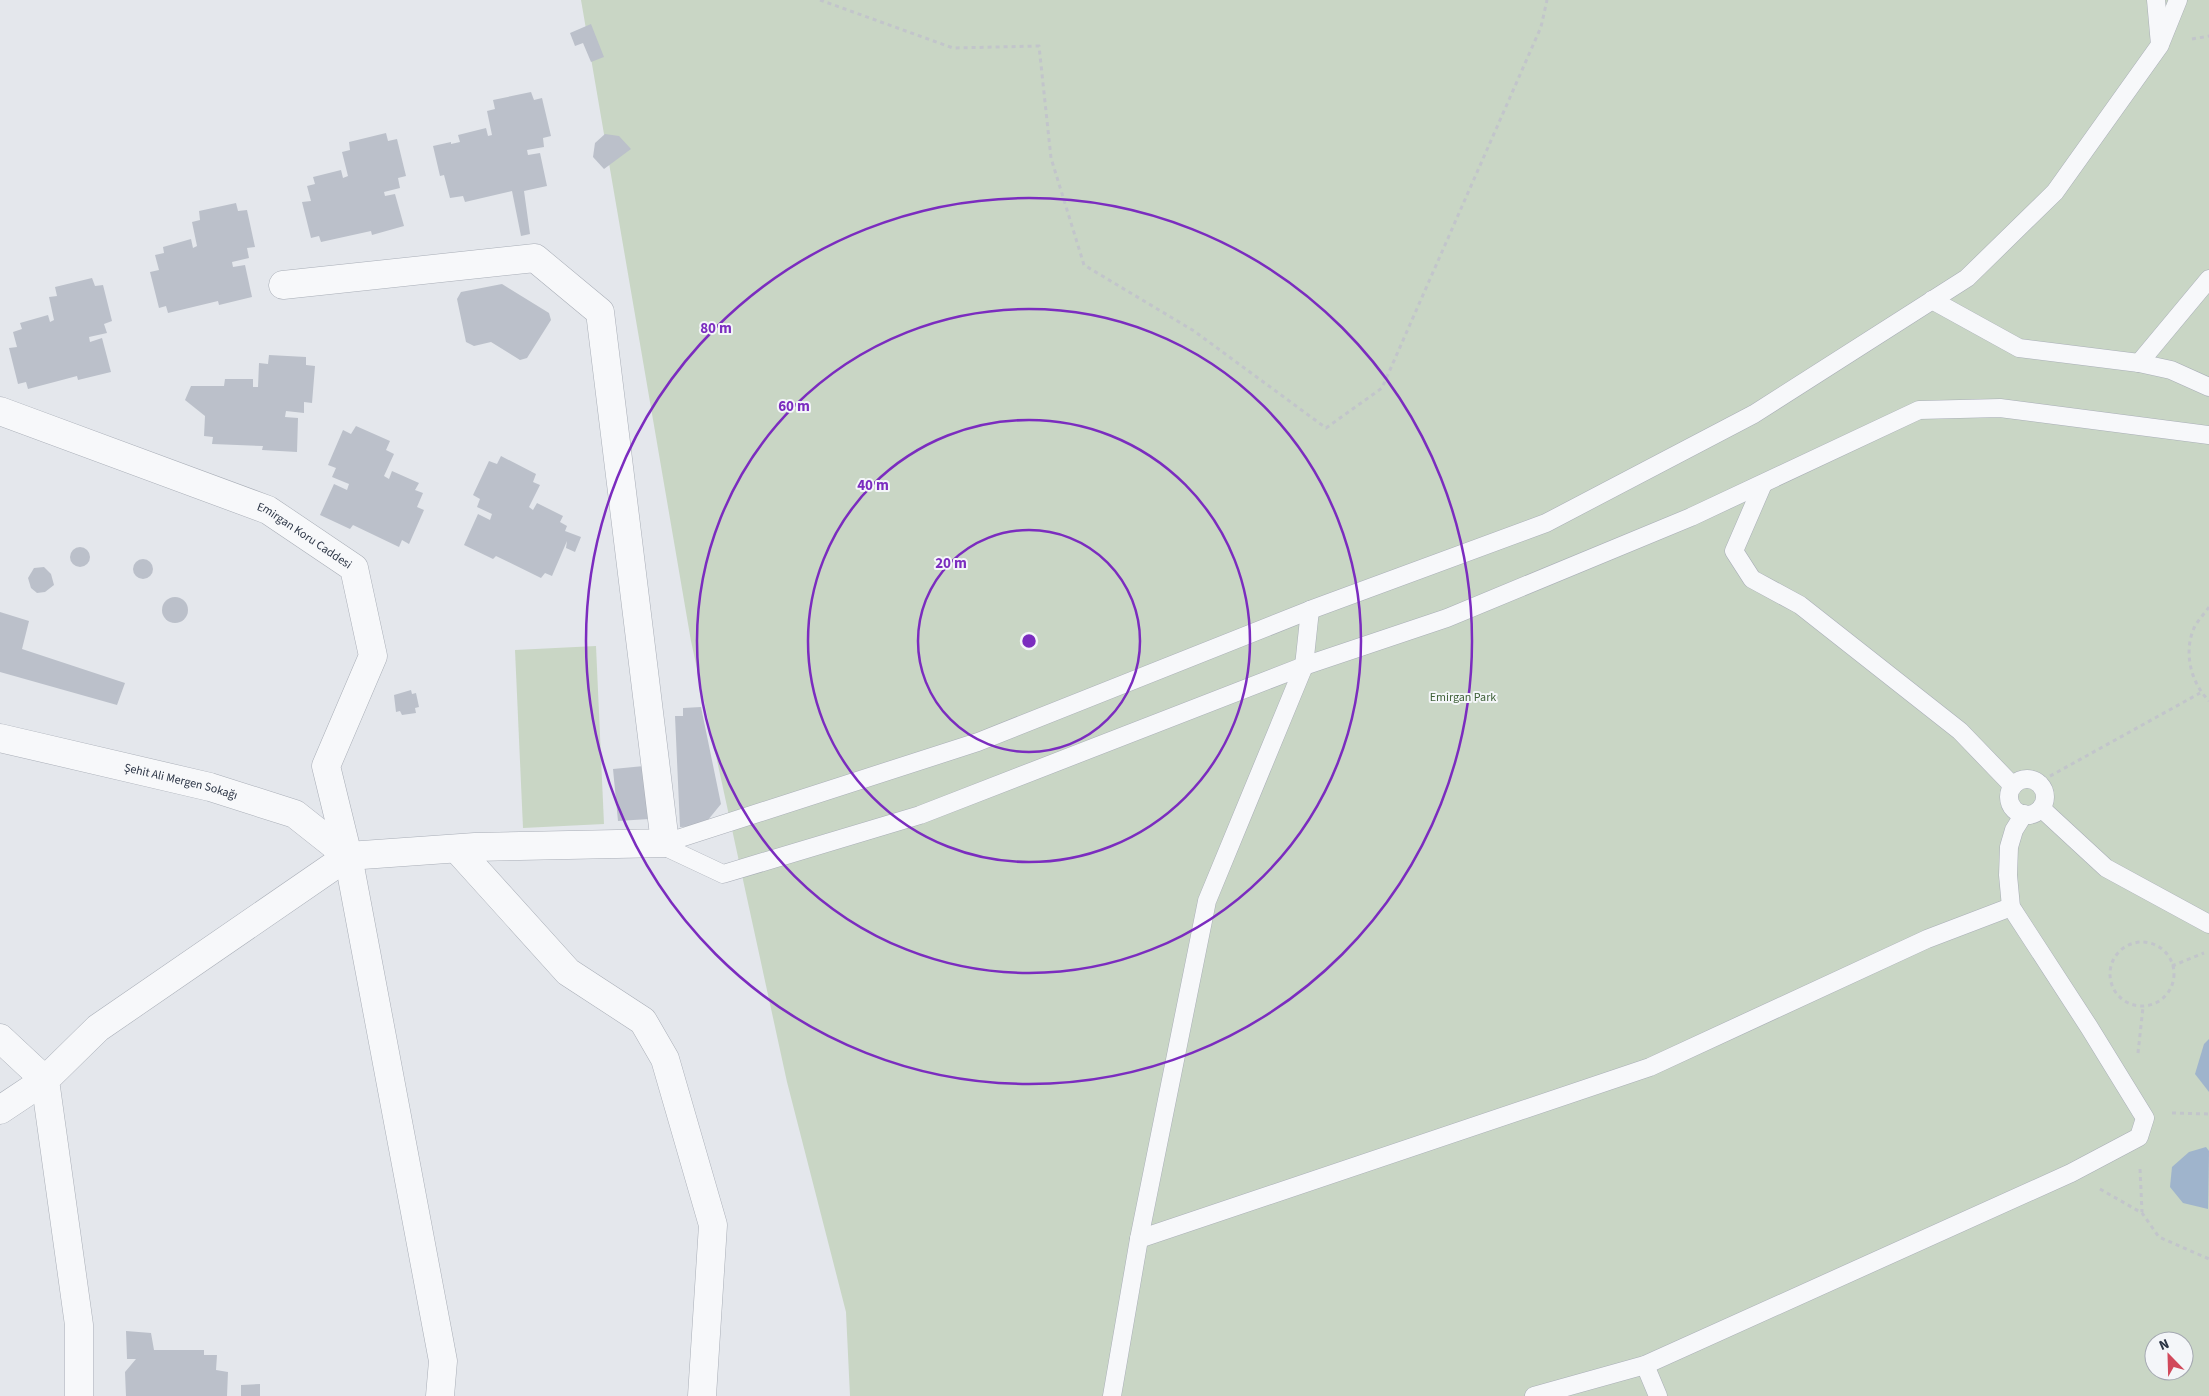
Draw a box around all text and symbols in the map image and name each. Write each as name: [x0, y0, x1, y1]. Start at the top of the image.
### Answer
text: 80 m: [700, 318, 732, 339]
text: 60 m: [778, 396, 810, 417]
text: 40 m: [857, 475, 889, 496]
street label: Emirgan Koru Caddesi: [254, 499, 355, 573]
text: 20 m: [935, 553, 967, 574]
centre of rings: [1020, 632, 1038, 650]
park label: Emirgan Park: [1430, 689, 1496, 706]
street label: Şehit Ali Mergen Sokağı: [122, 759, 240, 804]
north arrow: [2144, 1331, 2194, 1381]
text: N: [2156, 1334, 2173, 1356]

